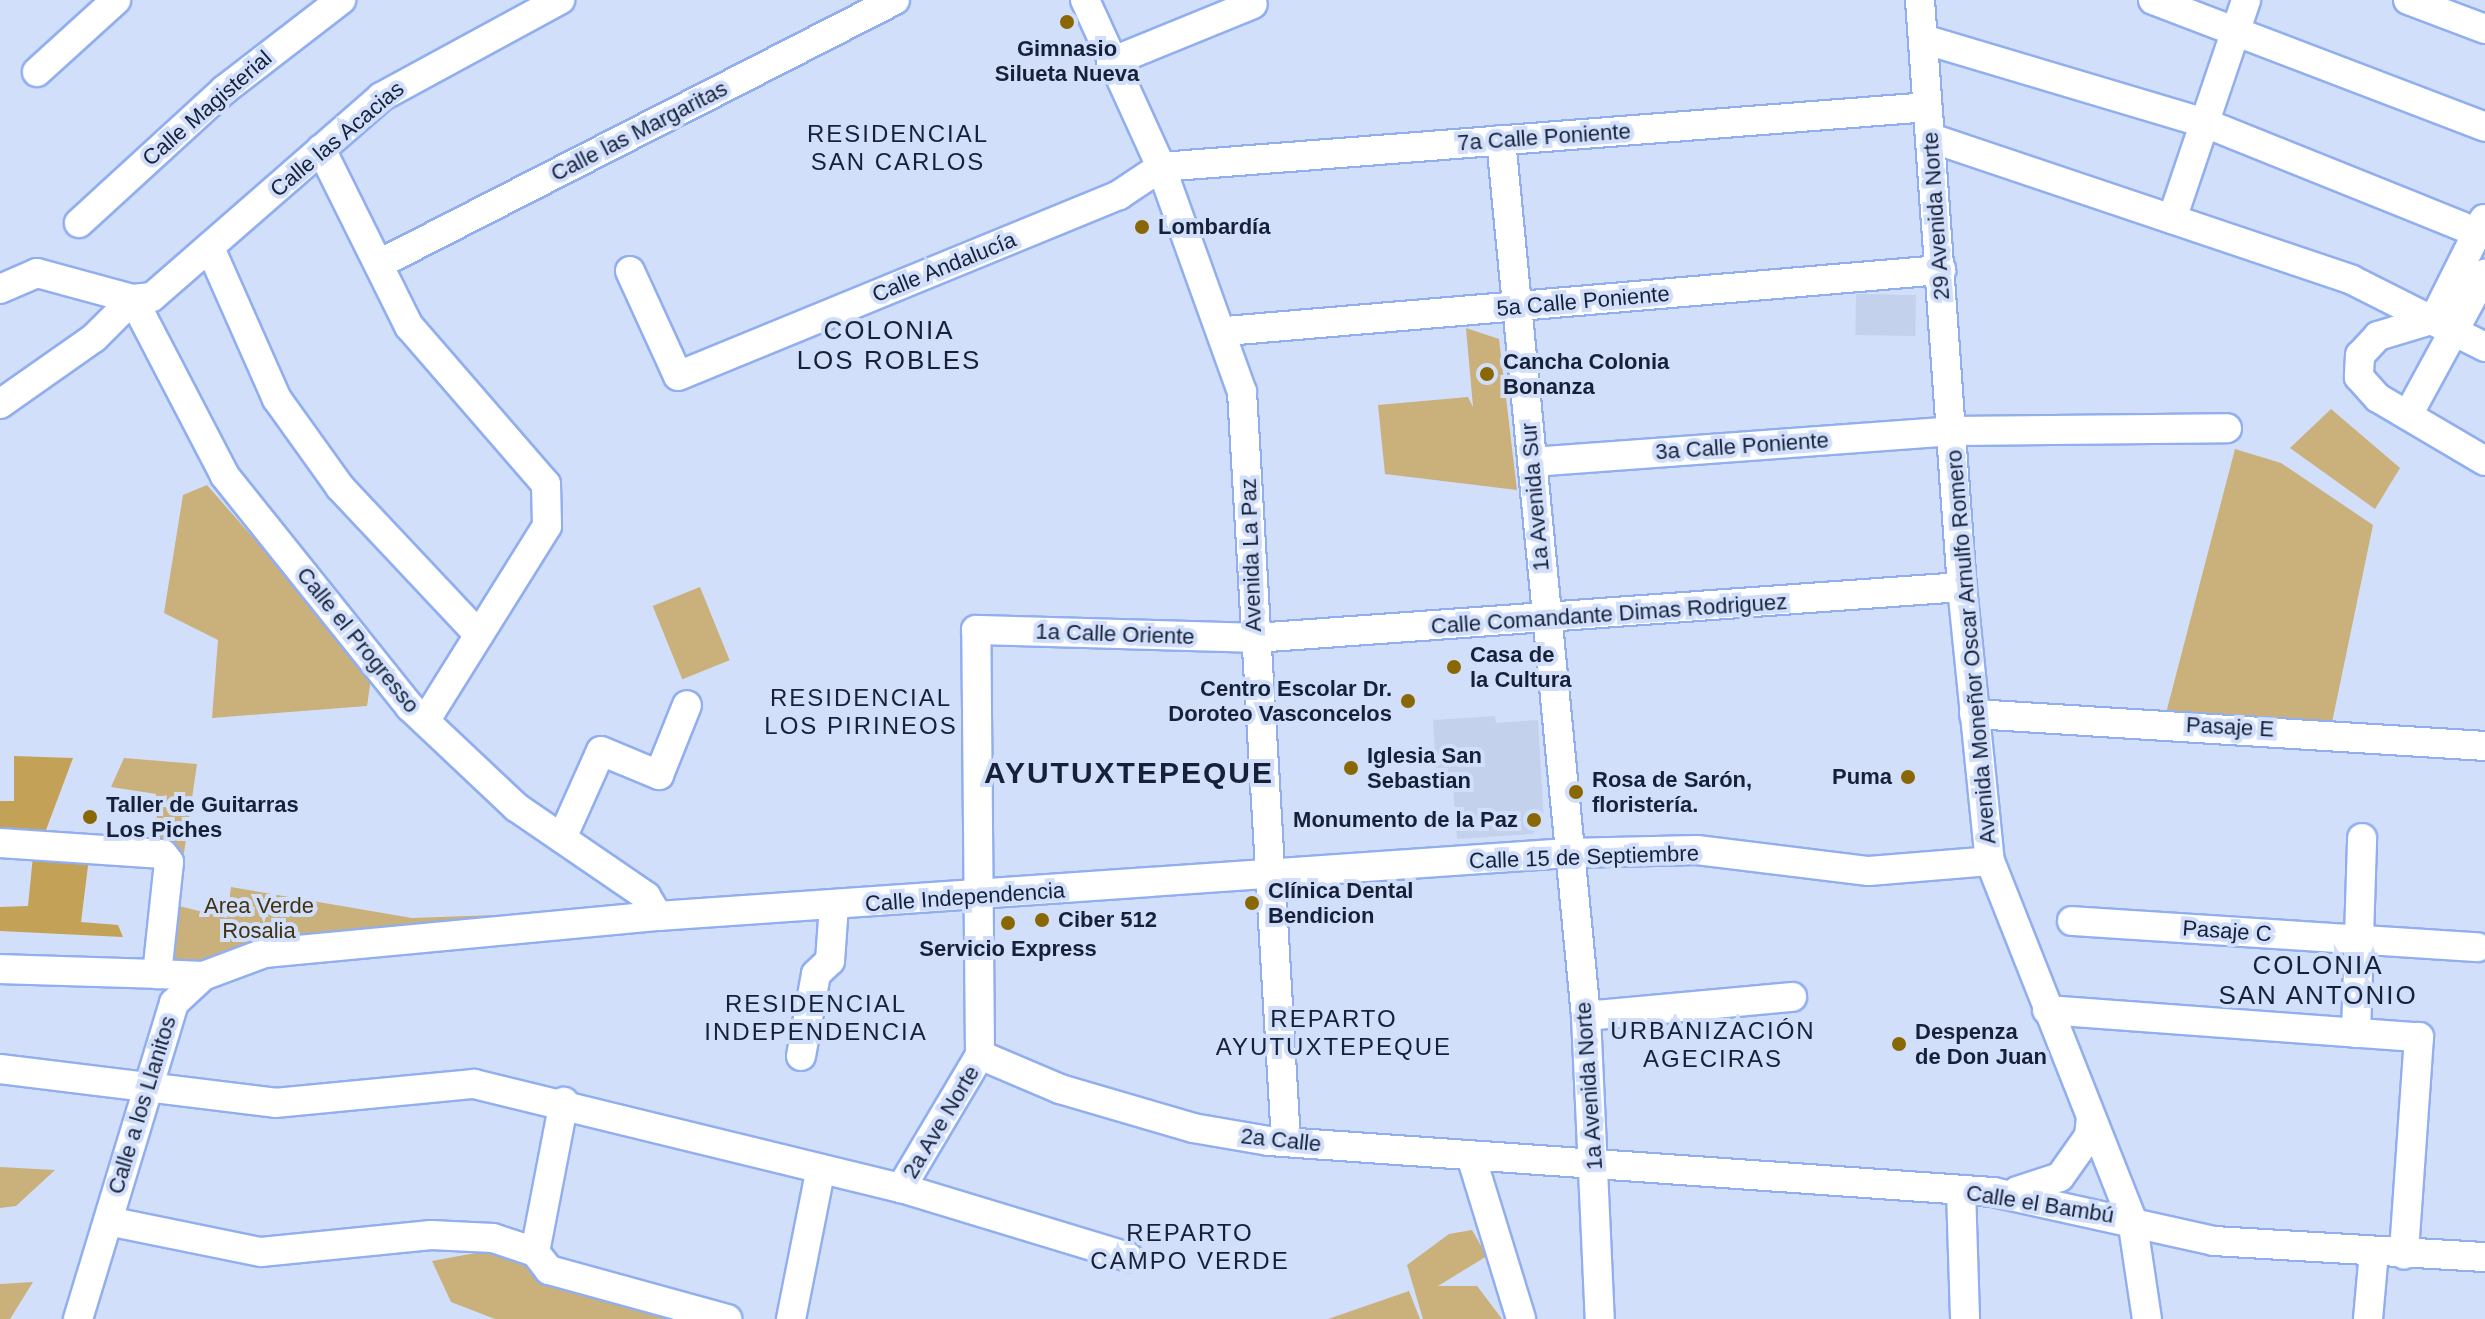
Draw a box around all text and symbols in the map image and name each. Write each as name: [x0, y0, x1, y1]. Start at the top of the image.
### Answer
marker: Gimnasio Silueta Nueva: [1058, 13, 1076, 31]
place label: Gimnasio Silueta Nueva: [995, 35, 1139, 86]
street label: Calle Magisterial: [137, 45, 277, 171]
street label: Calle las Acacias: [264, 75, 410, 203]
street label: Calle las Margaritas: [546, 75, 732, 187]
street label: 7a Calle Poniente: [1456, 118, 1632, 156]
district label: RESIDENCIAL SAN CARLOS: [807, 120, 989, 176]
street label: 29 Avenida Norte: [1917, 130, 1955, 302]
place label: Lombardía: [1158, 214, 1270, 240]
marker: Lombardía: [1133, 218, 1151, 236]
street label: Calle Andalucía: [868, 226, 1020, 308]
street label: 5a Calle Poniente: [1495, 280, 1671, 322]
district label: COLONIA LOS ROBLES: [797, 315, 981, 376]
place label: Cancha Colonia Bonanza: [1503, 348, 1669, 400]
marker: Cancha Colonia Bonanza: [1478, 365, 1496, 383]
street label: 1a Avenida Sur: [1515, 421, 1555, 573]
street label: 3a Calle Poniente: [1654, 427, 1830, 465]
street label: Avenida Moneñor Oscar Arnulfo Romero: [1941, 448, 2001, 846]
street label: Avenida La Paz: [1235, 478, 1267, 632]
street label: Calle el Progresso: [291, 562, 425, 718]
street label: Calle Comandante Dimas Rodriguez: [1430, 588, 1788, 640]
street label: 1a Calle Oriente: [1035, 618, 1195, 650]
place label: Casa de la Cultura: [1470, 641, 1571, 692]
marker: Casa de la Cultura: [1445, 658, 1463, 676]
place label: Centro Escolar Dr. Doroteo Vasconcelos: [1168, 675, 1392, 726]
district label: RESIDENCIAL LOS PIRINEOS: [764, 684, 958, 740]
marker: Centro Escolar Dr. Doroteo Vasconcelos: [1399, 692, 1417, 710]
street label: Pasaje E: [2185, 712, 2275, 742]
place label: Iglesia San Sebastian: [1367, 742, 1482, 794]
district label: AYUTUXTEPEQUE: [984, 755, 1274, 791]
marker: Iglesia San Sebastian: [1342, 759, 1360, 777]
place label: Puma: [1832, 764, 1892, 790]
place label: Rosa de Sarón, floristería.: [1592, 766, 1752, 818]
marker: Puma: [1899, 768, 1917, 786]
marker: Rosa de Sarón, floristería.: [1567, 783, 1585, 801]
place label: Taller de Guitarras Los Piches: [106, 791, 299, 842]
place label: Monumento de la Paz: [1293, 807, 1518, 833]
marker: Taller de Guitarras Los Piches: [81, 808, 99, 826]
marker: Monumento de la Paz: [1525, 811, 1543, 829]
street label: Calle 15 de Septiembre: [1469, 840, 1699, 874]
street label: Calle Independencia: [864, 877, 1066, 917]
place label: Clínica Dental Bendicion: [1268, 877, 1413, 928]
park label: Area Verde Rosalia: [204, 892, 314, 944]
marker: Clínica Dental Bendicion: [1243, 894, 1261, 912]
place label: Ciber 512: [1058, 907, 1157, 933]
marker: Ciber 512: [1033, 911, 1051, 929]
marker: Servicio Express: [999, 914, 1017, 932]
street label: Pasaje C: [2182, 915, 2272, 947]
place label: Servicio Express: [919, 936, 1097, 962]
district label: COLONIA SAN ANTONIO: [2218, 950, 2418, 1012]
district label: RESIDENCIAL INDEPENDENCIA: [704, 990, 928, 1046]
street label: 1a Avenida Norte: [1570, 1000, 1608, 1172]
district label: REPARTO AYUTUXTEPEQUE: [1216, 1005, 1452, 1061]
street label: Calle a los Llanitos: [102, 1013, 182, 1197]
district label: URBANIZACIÓN AGECIRAS: [1610, 1017, 1816, 1073]
place label: Despenza de Don Juan: [1915, 1018, 2047, 1070]
marker: Despenza de Don Juan: [1890, 1035, 1908, 1053]
street label: 2a Ave Norte: [897, 1060, 985, 1184]
street label: 2a Calle: [1239, 1123, 1323, 1157]
street label: Calle el Bambú: [1964, 1179, 2116, 1229]
district label: REPARTO CAMPO VERDE: [1090, 1219, 1290, 1275]

